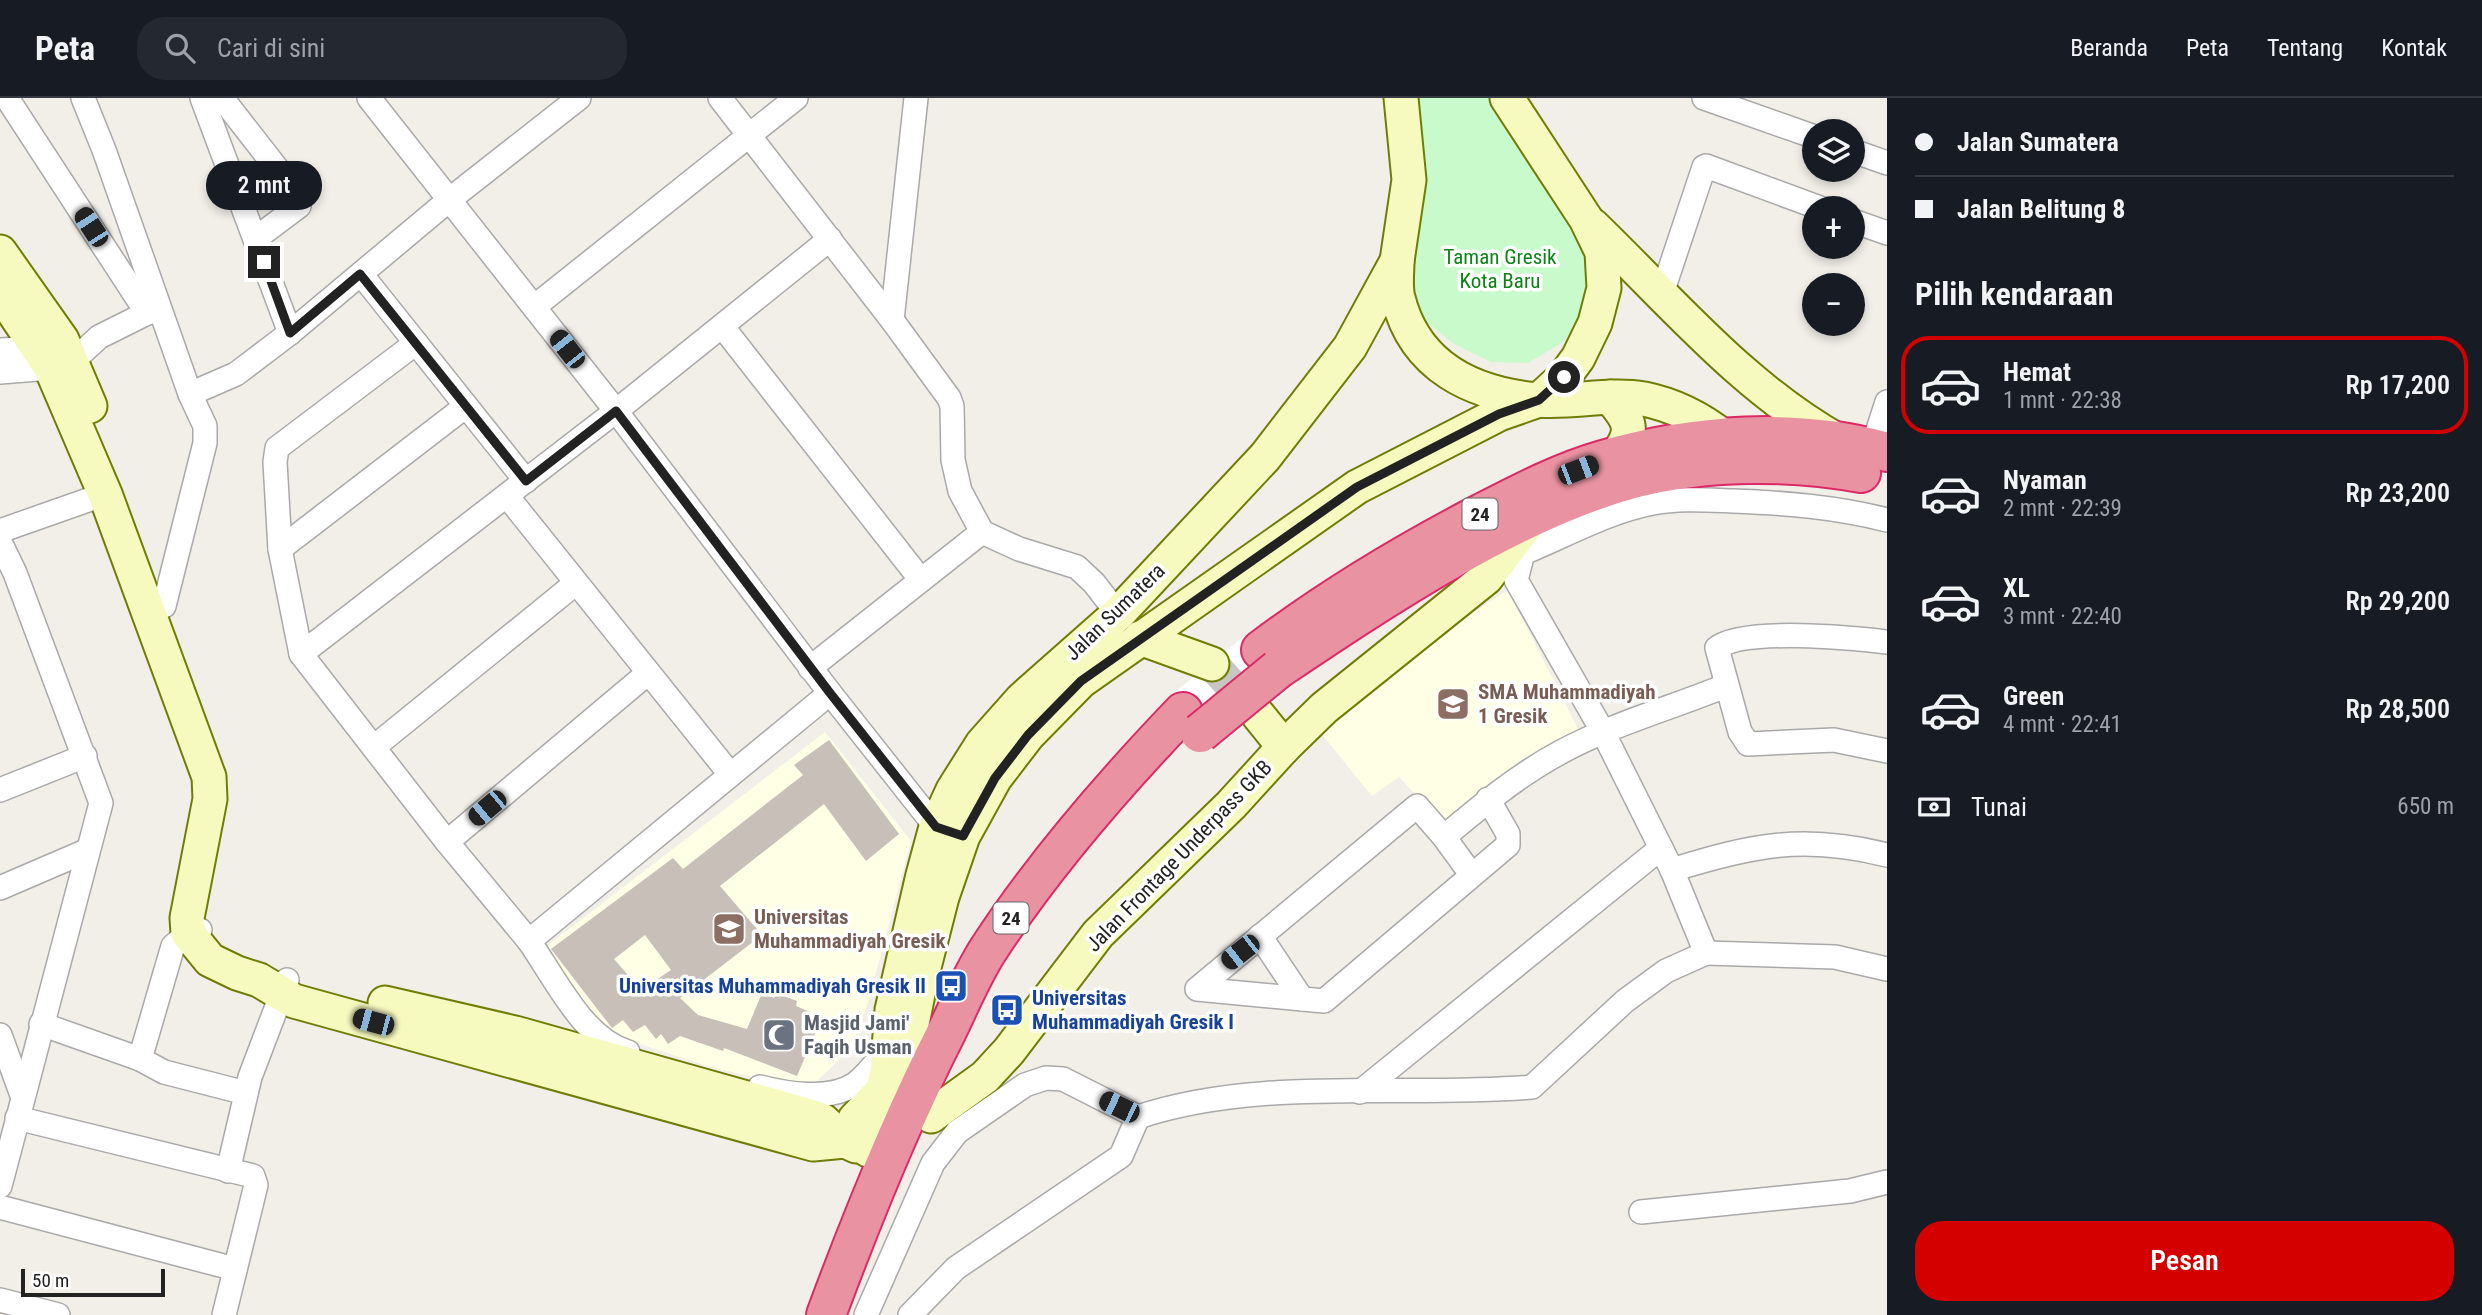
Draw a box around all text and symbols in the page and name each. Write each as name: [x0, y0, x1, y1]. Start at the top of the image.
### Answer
search box: [137, 17, 627, 80]
text: Peta: [35, 29, 95, 68]
icon: search: [161, 29, 199, 67]
text: Cari di sini: [217, 33, 325, 63]
text: Beranda: [2070, 34, 2148, 62]
text: Peta: [2186, 34, 2229, 62]
text: Tentang: [2267, 34, 2343, 62]
text: Kontak: [2381, 34, 2447, 62]
map controls: [1802, 119, 1865, 336]
button: layers: [1802, 119, 1865, 182]
text: Jalan Sumatera: [1957, 127, 2119, 157]
callout: 2 mnt: [206, 160, 322, 209]
text: 2 mnt: [238, 172, 290, 199]
text: Jalan Belitung 8: [1957, 194, 2126, 224]
button: +: [1802, 196, 1865, 259]
car: [71, 204, 112, 250]
park label: Taman Gresik Kota Baru: [1443, 245, 1557, 293]
route end: [248, 246, 280, 278]
button: −: [1802, 273, 1865, 336]
text: Pilih kendaraan: [1915, 275, 2114, 313]
car: [546, 326, 589, 372]
icon: car: [1919, 354, 1982, 417]
text: Hemat: [2003, 357, 2071, 387]
route start: [1548, 361, 1580, 393]
text: Rp 17,200: [2345, 370, 2450, 400]
text: 1 mnt · 22:38: [2003, 387, 2122, 414]
car: [1555, 453, 1602, 487]
icon: car: [1919, 462, 1982, 525]
text: Nyaman: [2003, 465, 2087, 495]
text: Rp 23,200: [2345, 478, 2450, 508]
text: 2 mnt · 22:39: [2003, 495, 2122, 522]
road number: 24: [1462, 498, 1498, 530]
street label: Jalan Sumatera: [1060, 559, 1170, 665]
icon: car: [1919, 570, 1982, 633]
text: XL: [2003, 573, 2030, 603]
text: Rp 29,200: [2345, 586, 2450, 616]
text: 3 mnt · 22:40: [2003, 603, 2122, 630]
icon: car: [1919, 678, 1982, 741]
place label: SMA Muhammadiyah 1 Gresik: [1478, 680, 1655, 728]
text: Green: [2003, 681, 2064, 711]
school or university icon: SMA Muhammadiyah 1 Gresik: [1434, 685, 1472, 723]
text: Rp 28,500: [2345, 694, 2450, 724]
text: 4 mnt · 22:41: [2003, 711, 2122, 738]
street label: Jalan Frontage Underpass GKB: [1081, 755, 1277, 957]
car: [465, 786, 510, 830]
icon: cash: [1915, 788, 1953, 826]
text: Tunai: [1971, 792, 2027, 822]
text: 650 m: [2397, 793, 2454, 820]
road number: 24: [993, 902, 1028, 933]
place label: Universitas Muhammadiyah Gresik: [754, 905, 946, 953]
school or university icon: Universitas Muhammadiyah Gresik: [710, 910, 748, 948]
car: [1217, 931, 1264, 973]
bus stop icon: Universitas Muhammadiyah Gresik II: [932, 967, 970, 1005]
place label: Universitas Muhammadiyah Gresik II: [619, 974, 926, 998]
place label: Universitas Muhammadiyah Gresik I: [1032, 986, 1234, 1034]
bus stop icon: Universitas Muhammadiyah Gresik I: [988, 991, 1026, 1029]
car: [350, 1006, 397, 1038]
place label: Masjid Jami' Faqih Usman: [804, 1011, 912, 1059]
mosque icon: Masjid Jami' Faqih Usman: [760, 1016, 798, 1054]
car: [1096, 1088, 1143, 1126]
button: Pesan: [1915, 1221, 2454, 1301]
scale bar: [21, 1266, 164, 1298]
text: 50 m: [32, 1269, 69, 1292]

